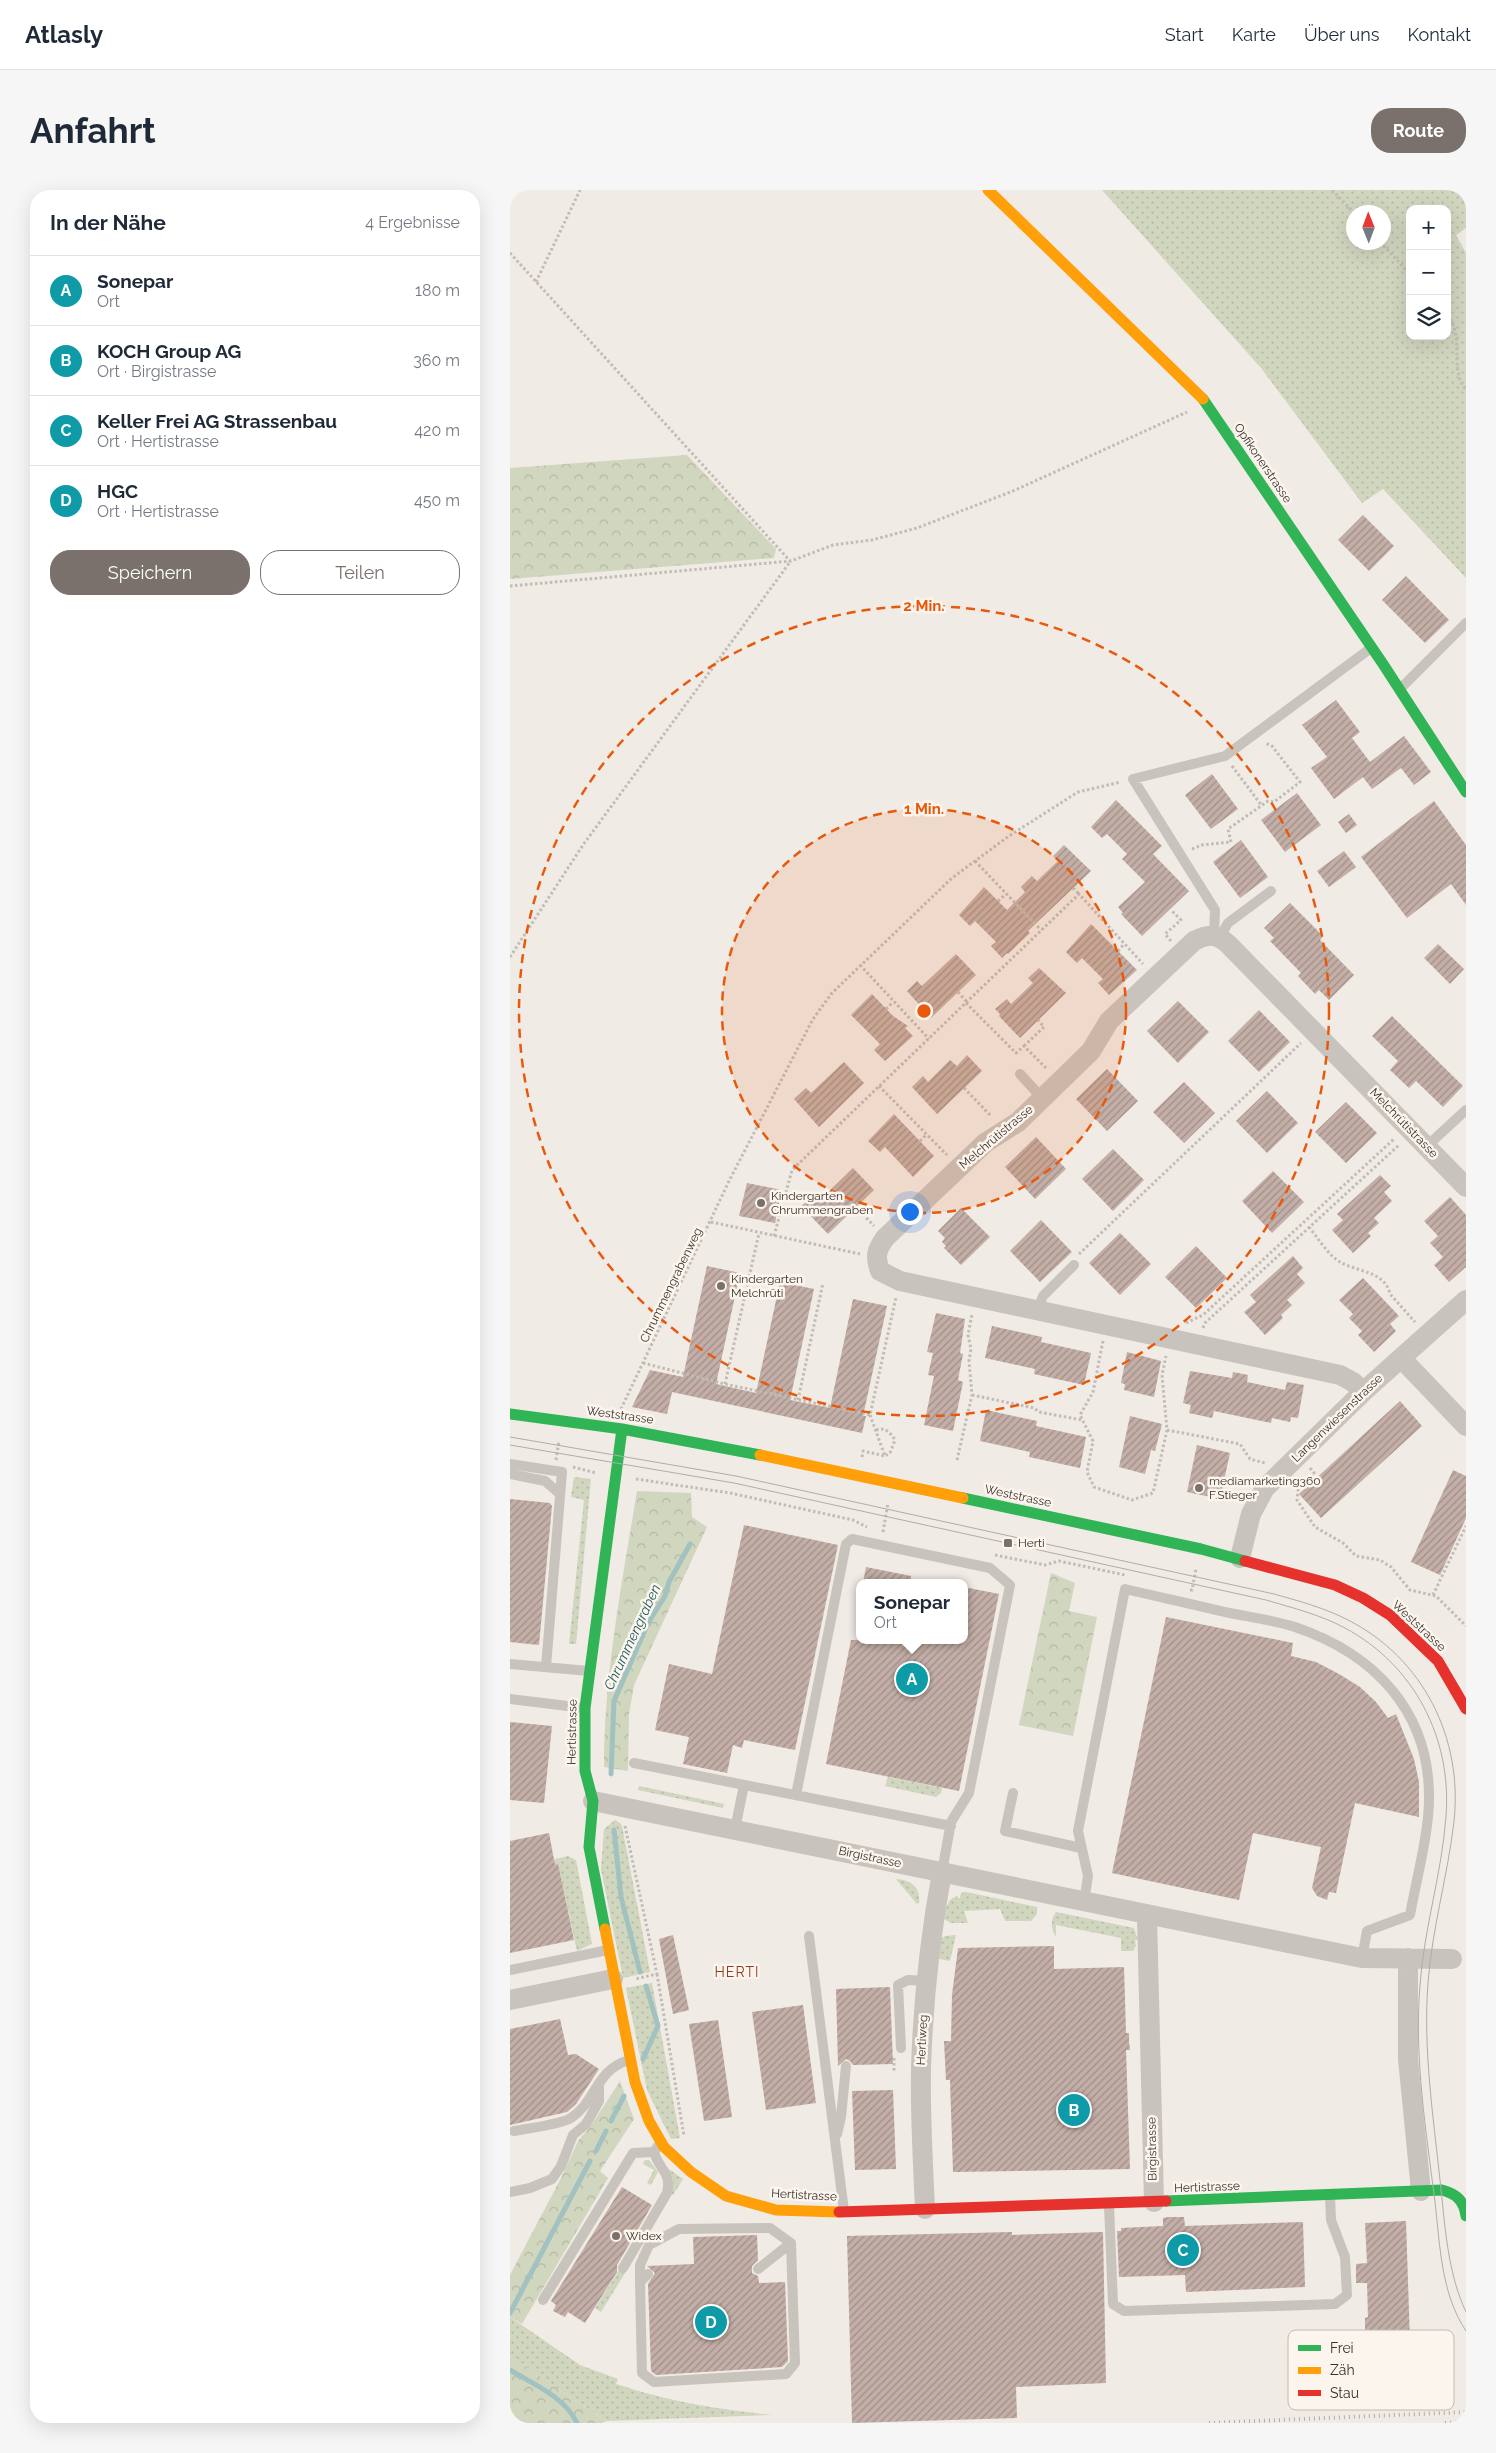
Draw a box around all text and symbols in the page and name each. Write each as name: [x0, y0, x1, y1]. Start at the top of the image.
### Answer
text: Atlasly: [25, 20, 103, 49]
text: Start: [1165, 24, 1204, 45]
text: Karte: [1232, 24, 1276, 45]
text: Über uns: [1304, 24, 1379, 45]
text: Kontakt: [1407, 24, 1471, 45]
button: Route: [1371, 108, 1466, 153]
text: Anfahrt: [30, 110, 156, 151]
north arrow: [1346, 205, 1391, 250]
map controls: [1406, 205, 1451, 340]
button: +: [1406, 205, 1451, 250]
text: In der Nähe: [50, 210, 166, 235]
text: 4 Ergebnisse: [365, 213, 460, 232]
button: −: [1406, 250, 1451, 295]
text: Sonepar: [97, 270, 173, 292]
text: A: [61, 281, 71, 300]
text: 180 m: [415, 281, 460, 300]
text: Ort: [97, 292, 120, 311]
button: layers: [1406, 295, 1451, 340]
text: KOCH Group AG: [97, 340, 241, 362]
text: B: [61, 351, 71, 370]
text: 360 m: [413, 351, 460, 370]
text: Ort · Birgistrasse: [97, 362, 216, 381]
text: Keller Frei AG Strassenbau: [97, 410, 337, 432]
text: C: [61, 421, 71, 440]
text: 420 m: [414, 421, 460, 440]
street label: Opfikonerstrasse: [1231, 421, 1295, 505]
text: Ort · Hertistrasse: [97, 432, 219, 451]
text: HGC: [97, 480, 138, 502]
text: D: [60, 491, 72, 510]
text: 450 m: [414, 491, 460, 510]
text: Ort · Hertistrasse: [97, 502, 219, 521]
button: Speichern: [50, 550, 250, 595]
button: Teilen: [260, 550, 460, 595]
text: 2 Min.: [903, 597, 945, 615]
text: 1 Min.: [904, 800, 944, 818]
centre of rings: [915, 1002, 933, 1020]
street label: Melchrütistrasse: [1367, 1085, 1441, 1161]
street label: Melchrütistrasse: [956, 1102, 1036, 1172]
place label: Kindergarten Chrummengraben: [771, 1189, 873, 1217]
marker: Kindergarten Chrummengraben: [755, 1197, 767, 1209]
your location: [897, 1199, 923, 1225]
street label: Chrummengrabenweg: [637, 1225, 705, 1345]
place label: Kindergarten Melchrüti: [731, 1272, 803, 1300]
marker: Kindergarten Melchrüti: [715, 1280, 727, 1292]
street label: Langenwiesenstrasse: [1289, 1371, 1385, 1465]
street label: Weststrasse: [585, 1403, 655, 1427]
place label: mediamarketing360 F.Stieger: [1209, 1474, 1321, 1502]
street label: Weststrasse: [983, 1482, 1053, 1510]
marker: mediamarketing360 F.Stieger: [1193, 1482, 1205, 1494]
place label: Herti: [1018, 1536, 1045, 1550]
marker: Herti: [1002, 1537, 1014, 1549]
popup: [856, 1579, 968, 1644]
water label: Chrummengraben: [601, 1582, 664, 1692]
text: Sonepar: [874, 1591, 950, 1613]
street label: Weststrasse: [1389, 1598, 1449, 1654]
text: Ort: [874, 1613, 897, 1632]
pin: A: [896, 1660, 928, 1698]
street label: Hertistrasse: [564, 1699, 580, 1765]
street label: Birgistrasse: [837, 1844, 903, 1870]
district label: HERTI: [715, 1964, 759, 1980]
street label: Hertiweg: [914, 2014, 930, 2066]
pin: B: [1058, 2091, 1090, 2129]
street label: Birgistrasse: [1144, 2117, 1160, 2181]
street label: Hertistrasse: [1174, 2179, 1240, 2195]
street label: Hertistrasse: [771, 2186, 837, 2204]
place label: Widex: [626, 2229, 662, 2243]
marker: Widex: [610, 2230, 622, 2242]
pin: C: [1167, 2231, 1199, 2269]
pin: D: [695, 2303, 727, 2341]
legend: [1288, 2330, 1454, 2410]
text: Frei: [1330, 2340, 1354, 2356]
text: Zäh: [1330, 2362, 1355, 2378]
text: Stau: [1330, 2385, 1359, 2401]

